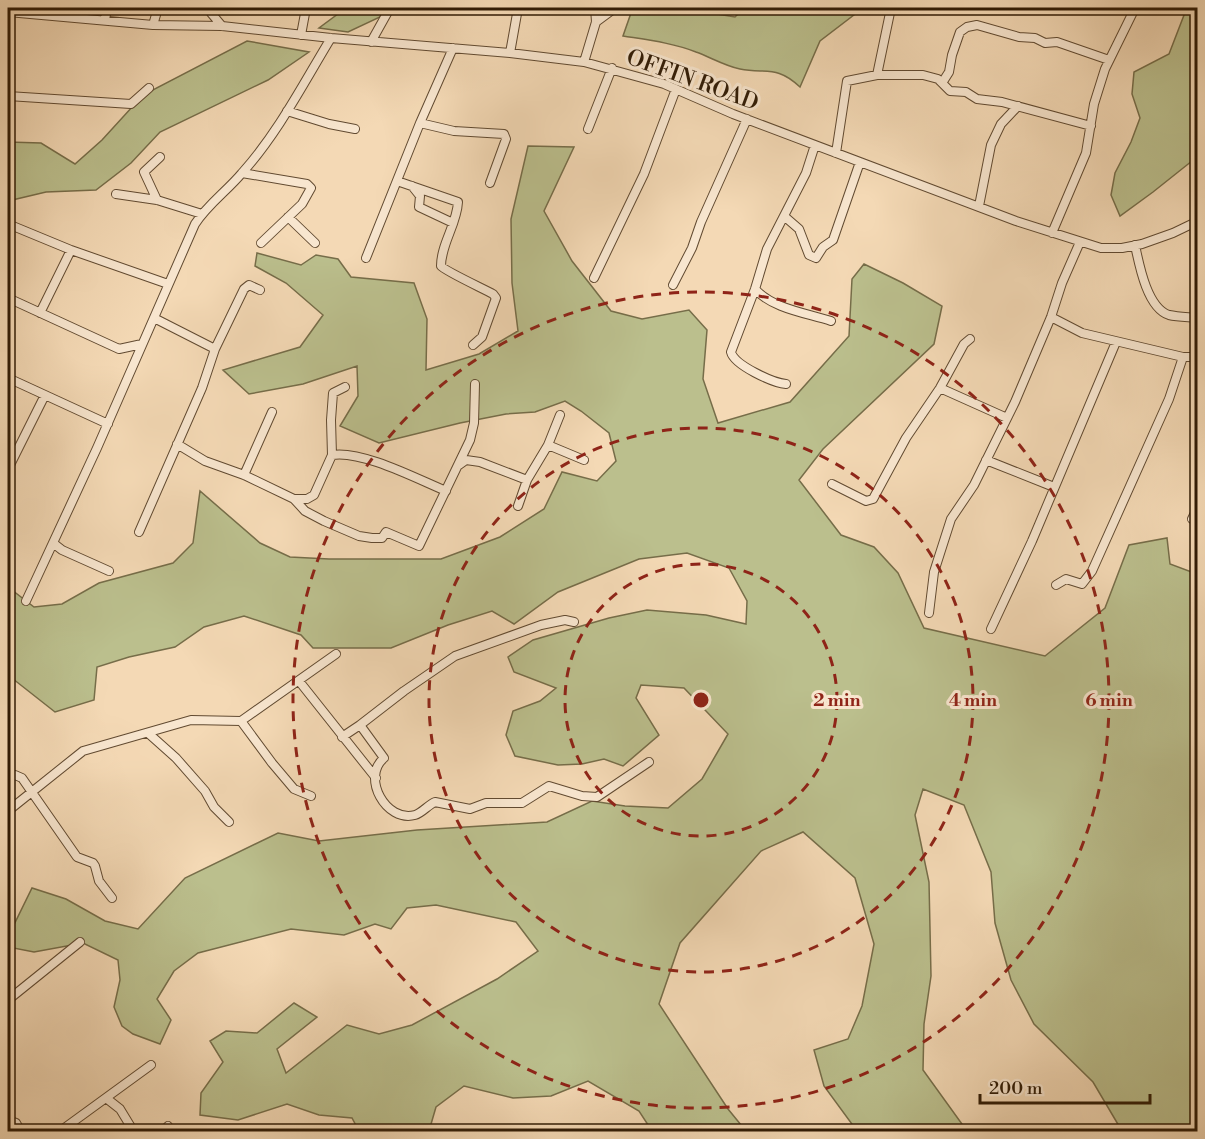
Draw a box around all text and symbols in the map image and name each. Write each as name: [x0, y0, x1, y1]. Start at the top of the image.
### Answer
street label: OFFIN ROAD: [623, 44, 762, 117]
text: 2 min: [813, 689, 861, 712]
text: 4 min: [949, 689, 997, 712]
text: 6 min: [1085, 689, 1133, 712]
centre of rings: [691, 690, 711, 710]
scale bar: [980, 1067, 1150, 1105]
text: 200 m: [989, 1077, 1043, 1100]

